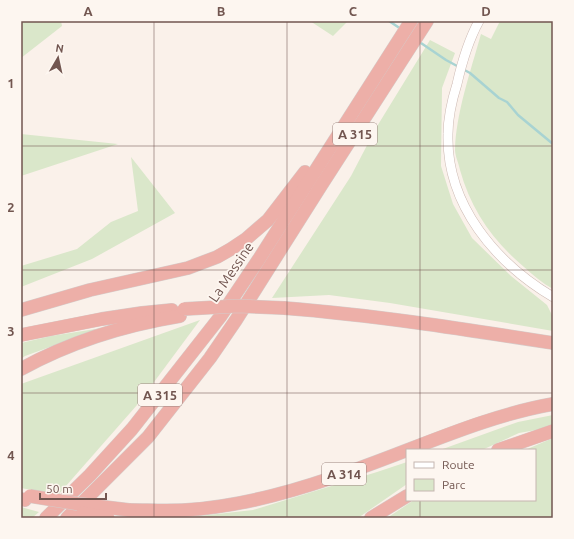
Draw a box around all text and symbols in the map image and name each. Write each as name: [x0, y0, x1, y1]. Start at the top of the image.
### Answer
text: A: [83, 4, 93, 18]
text: B: [217, 4, 226, 18]
text: C: [349, 4, 358, 18]
text: D: [481, 4, 491, 18]
north arrow: [38, 38, 78, 78]
text: N: [55, 42, 65, 55]
text: 1: [7, 76, 15, 90]
road number: A 315: [333, 123, 377, 145]
text: 2: [7, 200, 15, 214]
street label: La Messine: [205, 239, 257, 305]
text: 3: [7, 324, 15, 338]
road number: A 315: [138, 384, 182, 406]
text: 4: [7, 448, 15, 462]
legend: [406, 449, 536, 501]
text: Route: [442, 458, 475, 471]
road number: A 314: [322, 463, 366, 485]
scale bar: [40, 475, 106, 501]
text: Parc: [442, 478, 466, 491]
text: 50 m: [46, 482, 73, 495]

